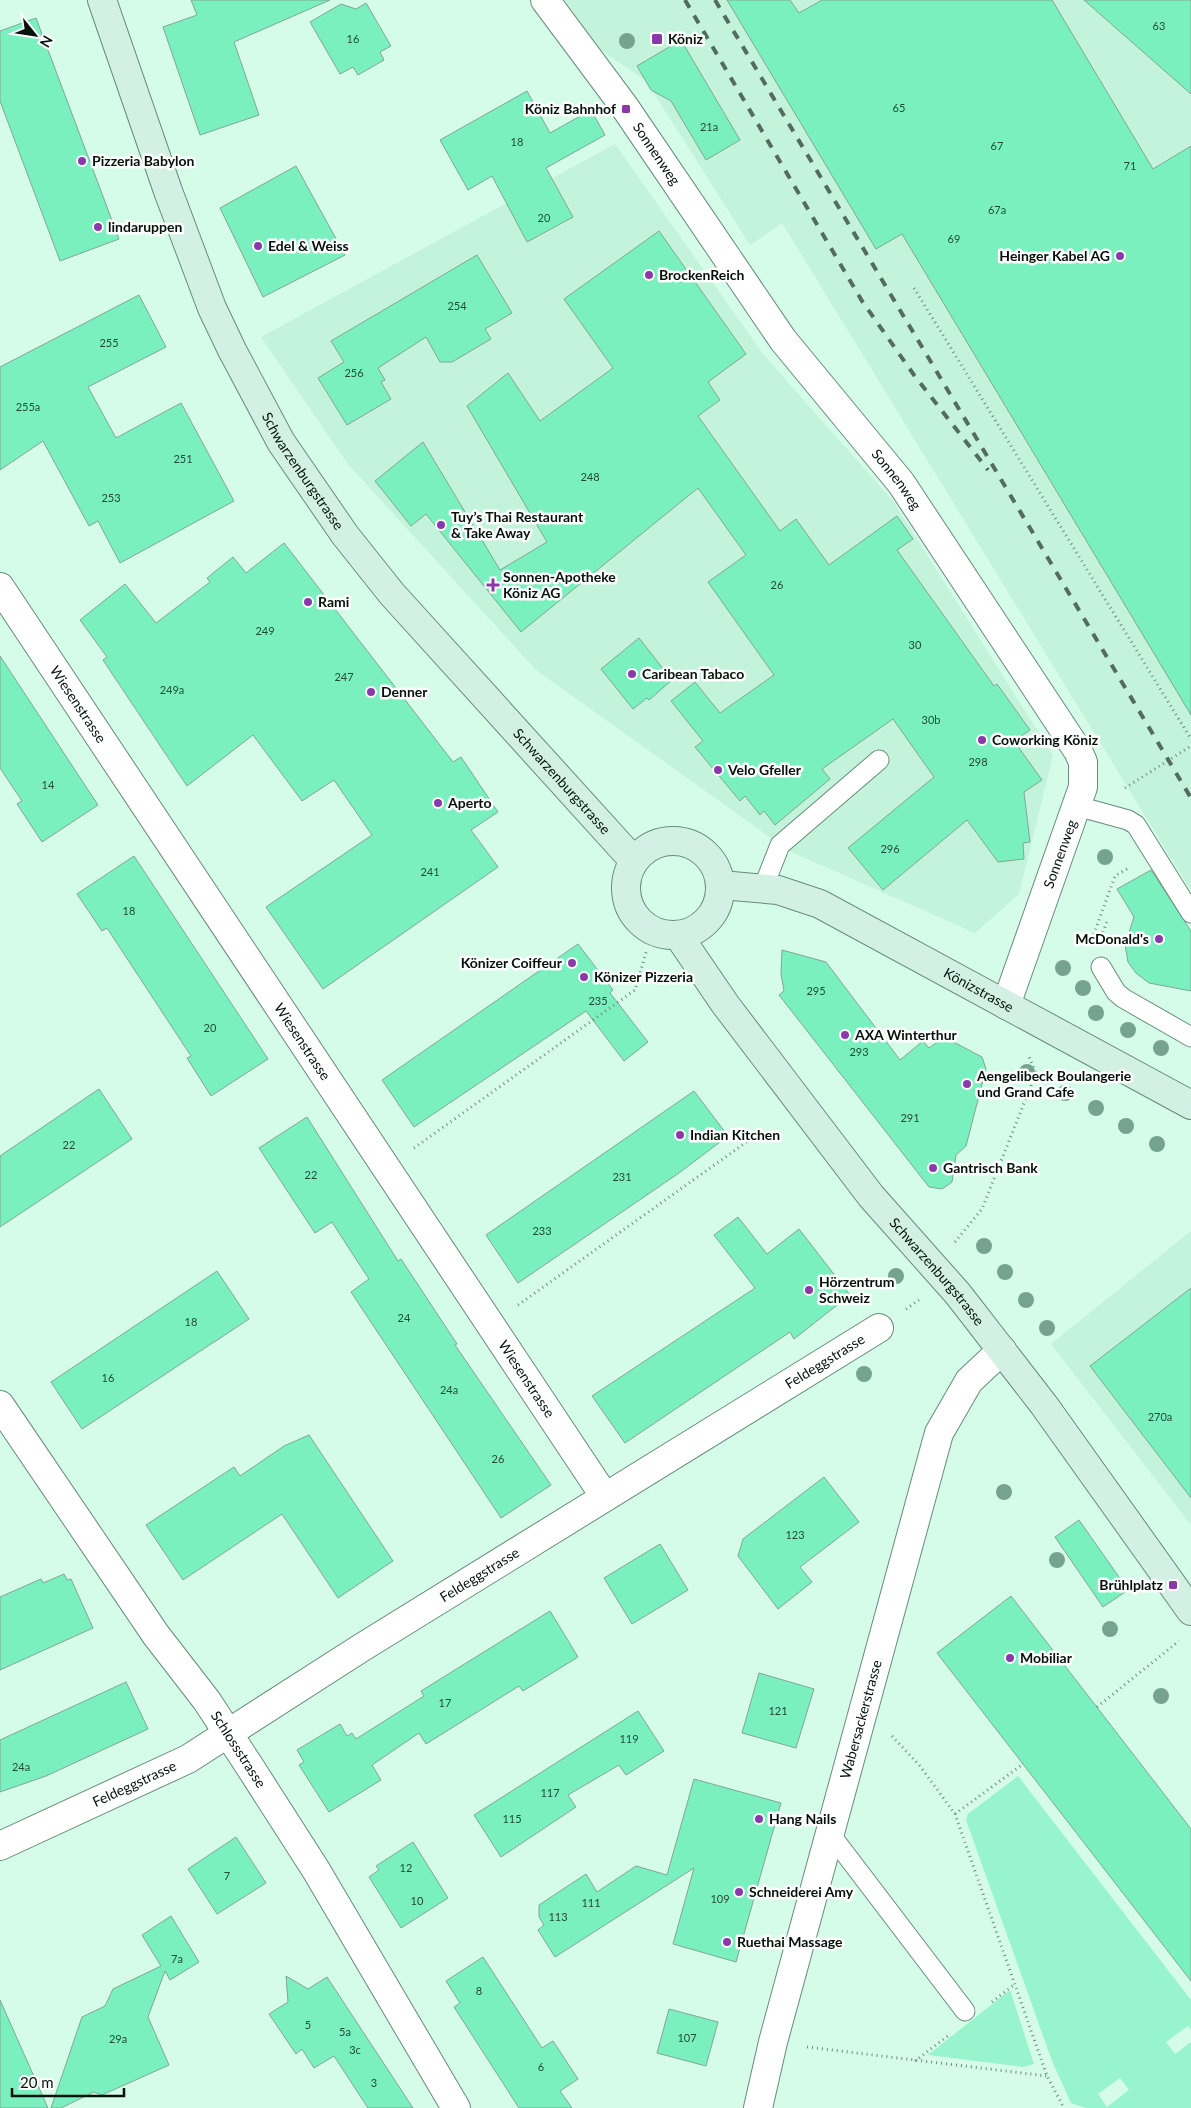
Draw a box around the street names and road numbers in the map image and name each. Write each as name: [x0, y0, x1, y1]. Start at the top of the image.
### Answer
street label: Sonnenweg: [630, 119, 684, 188]
street label: Schwarzenburgstrasse: [259, 409, 348, 533]
street label: Sonnenweg: [868, 445, 925, 513]
street label: Wiesenstrasse: [47, 662, 110, 746]
street label: Schwarzenburgstrasse: [510, 725, 614, 837]
street label: Sonnenweg: [1039, 817, 1080, 890]
street label: Könizstrasse: [941, 964, 1017, 1015]
street label: Wiesenstrasse: [271, 1000, 334, 1083]
street label: Schwarzenburgstrasse: [886, 1214, 988, 1329]
street label: Feldeggstrasse: [782, 1330, 868, 1392]
street label: Wiesenstrasse: [495, 1337, 559, 1420]
street label: Feldeggstrasse: [436, 1543, 522, 1605]
street label: Wabersackerstrasse: [836, 1658, 885, 1781]
street label: Schlossstrasse: [208, 1708, 270, 1791]
street label: Feldeggstrasse: [90, 1757, 179, 1810]

